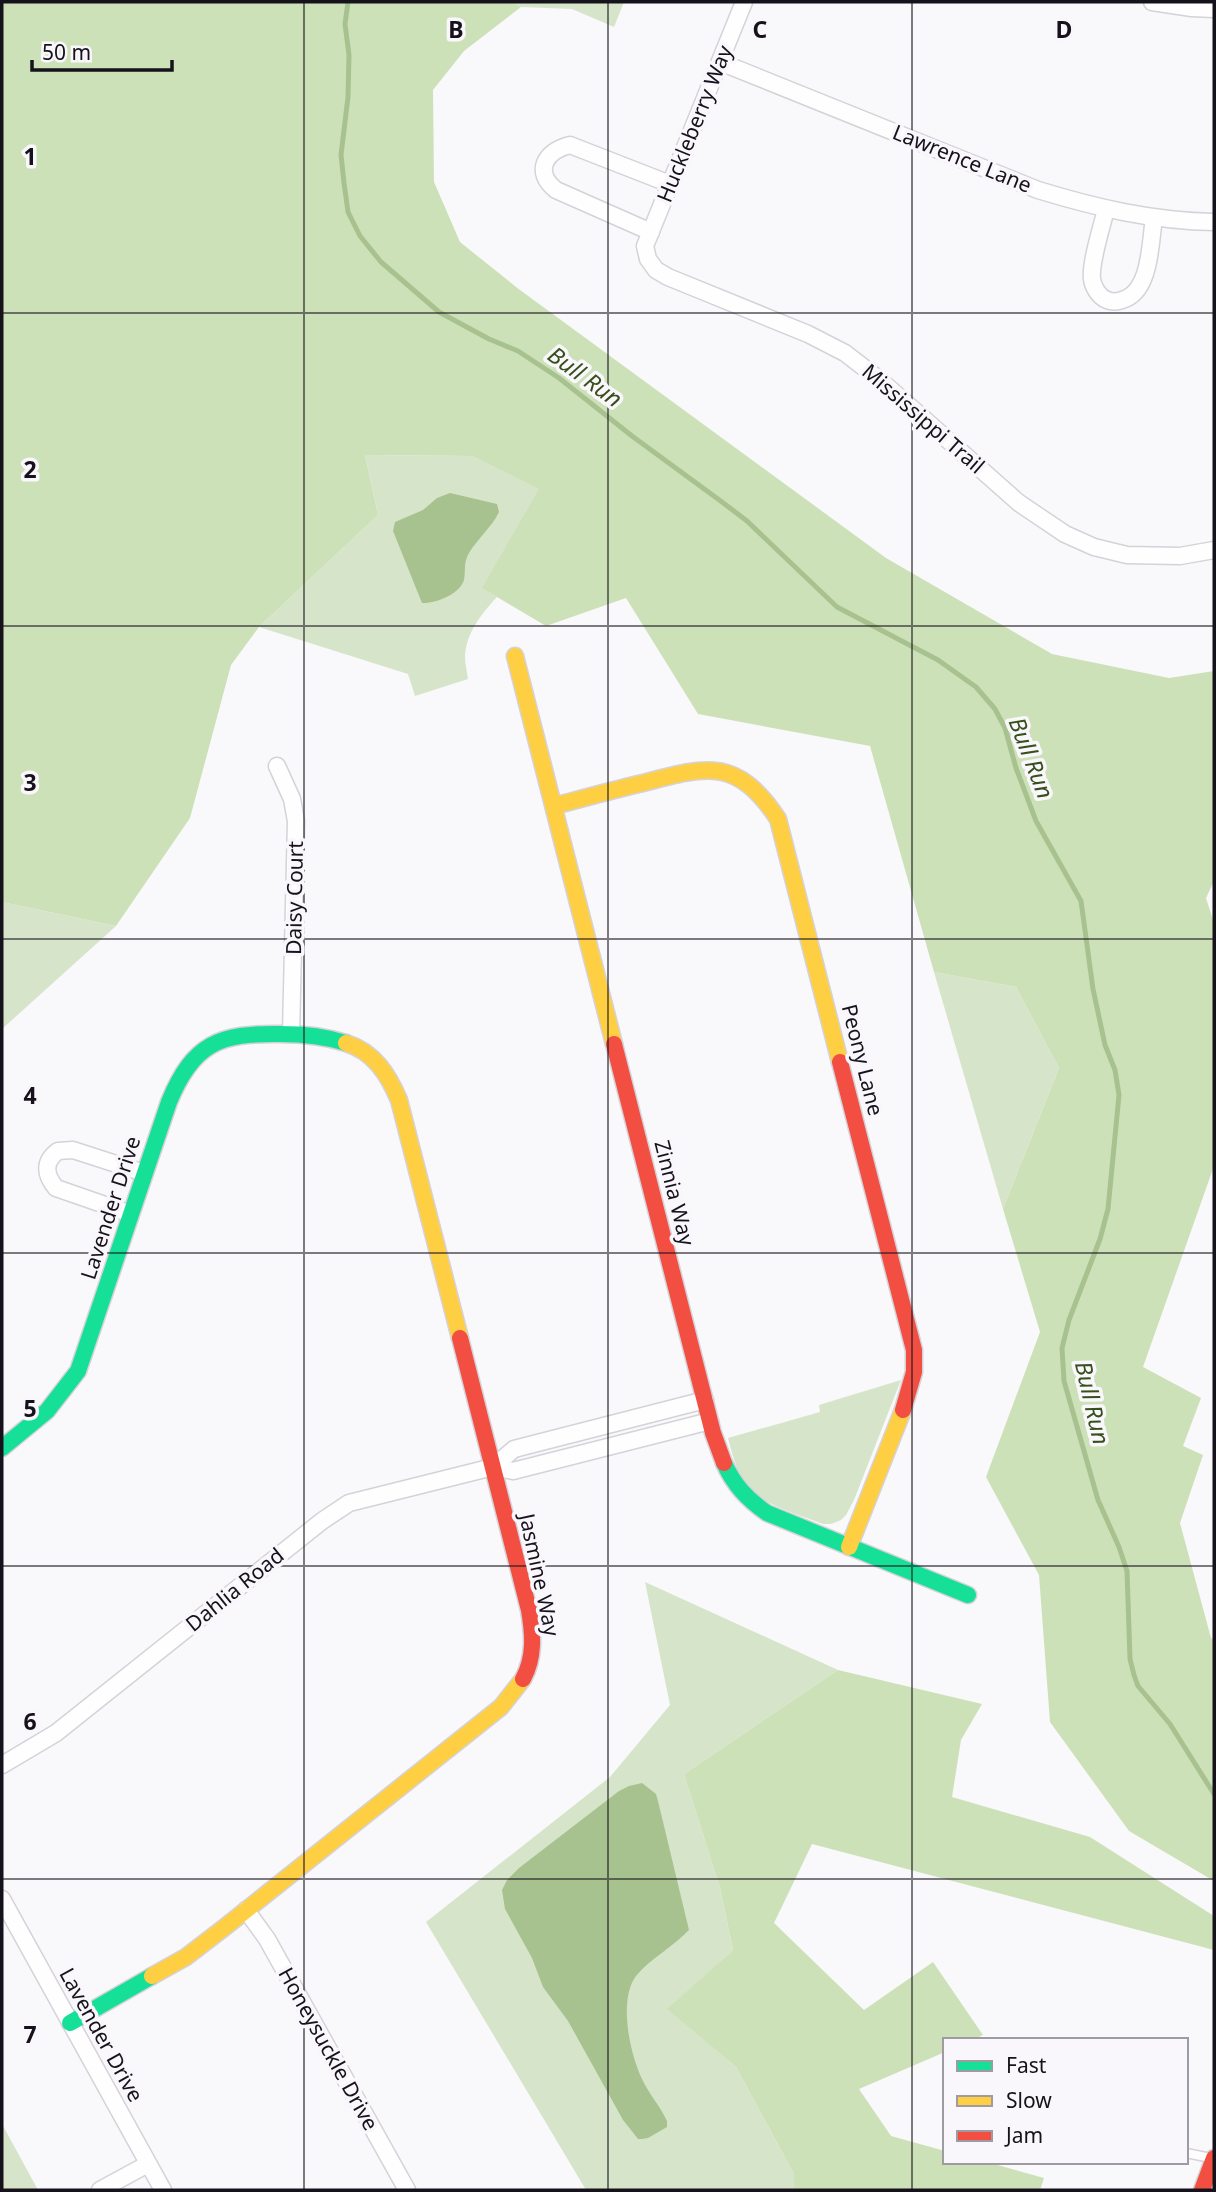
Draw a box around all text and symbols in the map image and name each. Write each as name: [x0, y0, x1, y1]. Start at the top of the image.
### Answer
text: B: [448, 13, 464, 45]
text: C: [753, 13, 768, 45]
text: D: [1056, 13, 1072, 45]
scale bar: [32, 28, 172, 72]
text: 50 m: [42, 38, 91, 66]
street label: Huckleberry Way: [650, 41, 738, 206]
street label: Lawrence Lane: [889, 117, 1036, 199]
text: 1: [23, 140, 37, 172]
water label: Bull Run: [542, 338, 629, 414]
street label: Mississippi Trail: [856, 357, 991, 479]
text: 2: [23, 453, 37, 485]
water label: Bull Run: [1002, 712, 1062, 803]
text: 3: [23, 766, 37, 798]
street label: Daisy Court: [279, 840, 309, 955]
street label: Peony Lane: [836, 1001, 890, 1118]
text: 4: [23, 1079, 37, 1111]
street label: Lavender Drive: [74, 1132, 146, 1283]
street label: Zinnia Way: [648, 1137, 702, 1249]
water label: Bull Run: [1068, 1358, 1118, 1448]
text: 5: [23, 1392, 37, 1424]
street label: Jasmine Way: [513, 1509, 567, 1639]
street label: Dahlia Road: [179, 1541, 289, 1637]
text: 6: [23, 1705, 37, 1737]
street label: Honeysuckle Drive: [272, 1962, 385, 2135]
street label: Lavender Drive: [53, 1963, 150, 2107]
text: 7: [23, 2018, 37, 2050]
legend: [943, 2038, 1188, 2164]
text: Fast: [1006, 2051, 1047, 2079]
text: Slow: [1006, 2086, 1052, 2114]
text: Jam: [1004, 2121, 1043, 2149]

